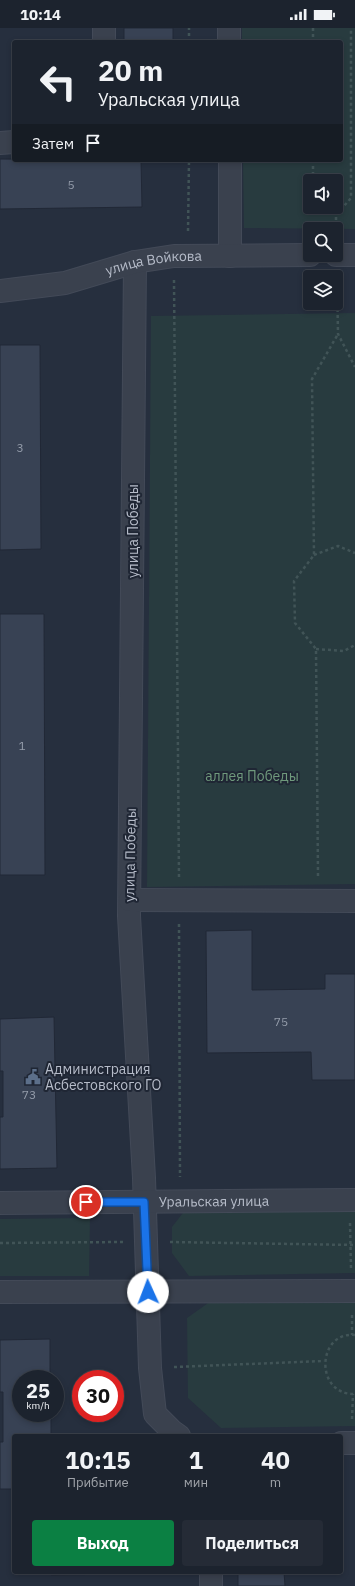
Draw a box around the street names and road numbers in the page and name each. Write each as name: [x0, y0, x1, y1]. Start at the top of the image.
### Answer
street label: улица Войкова: [103, 247, 203, 279]
street label: улица Победы: [124, 484, 142, 578]
street label: улица Победы: [120, 808, 140, 902]
street label: Уральская улица: [159, 1192, 270, 1211]

